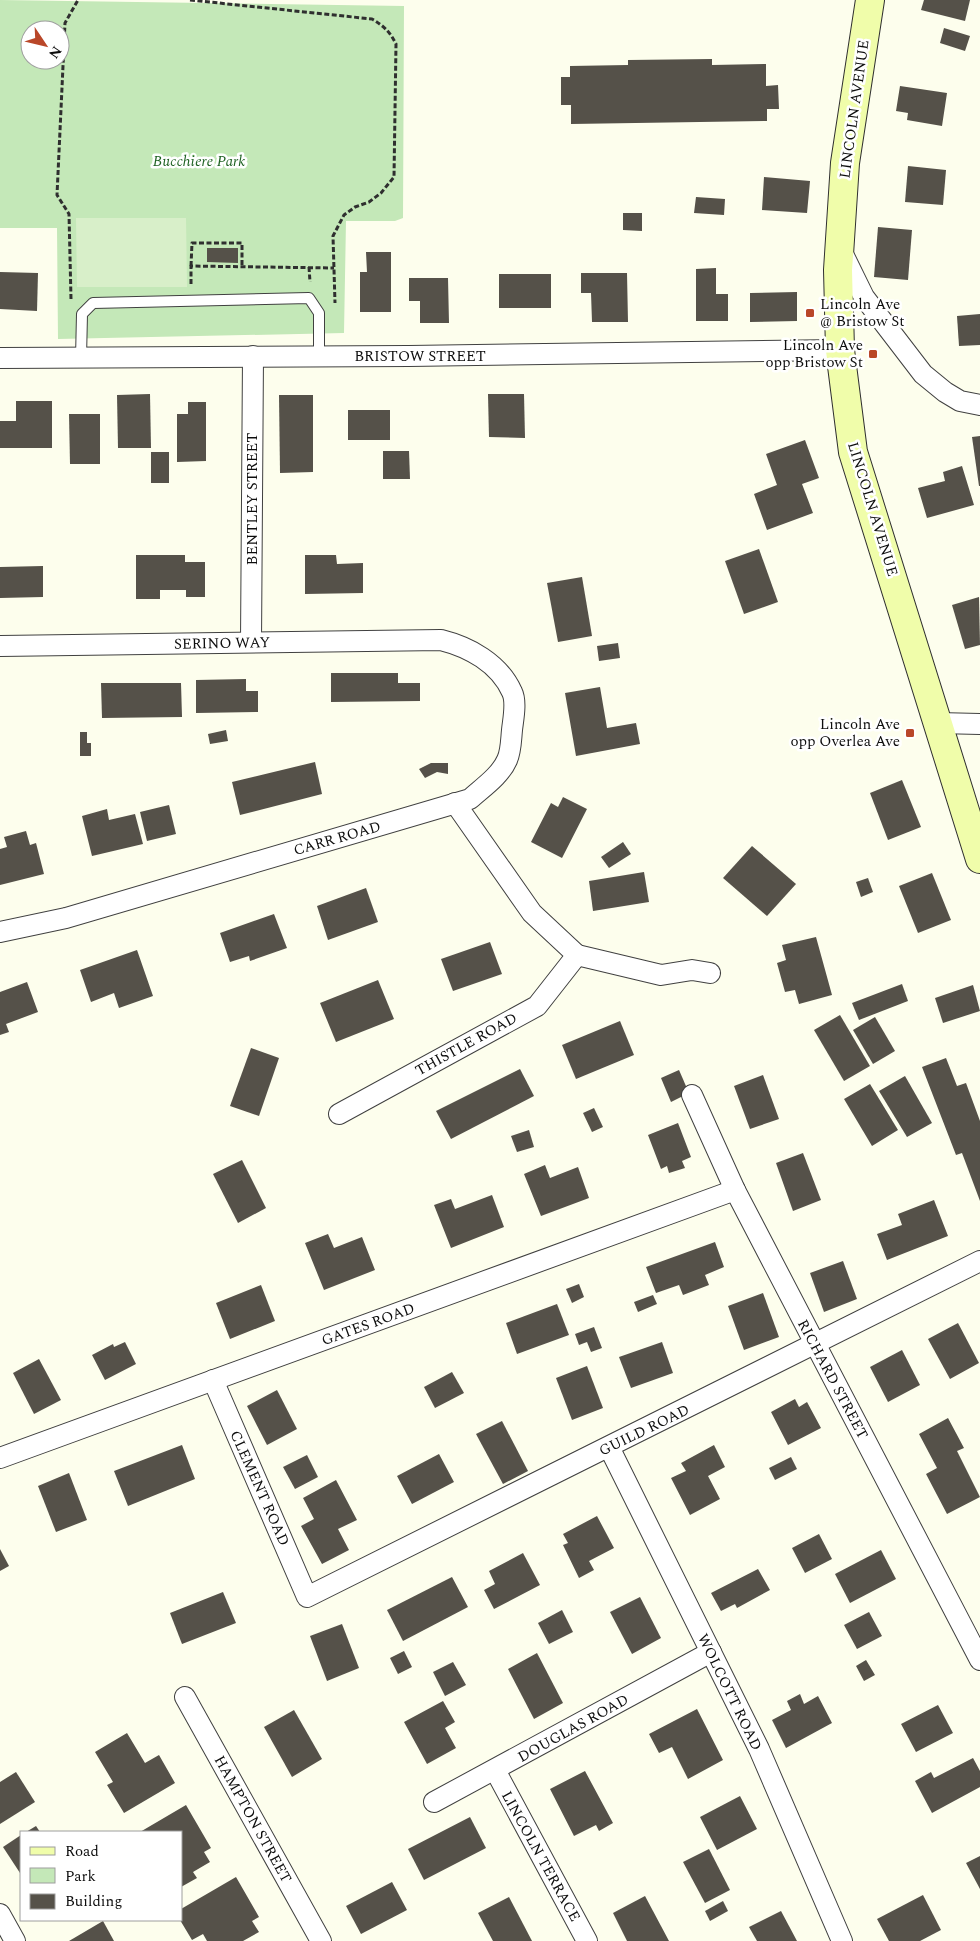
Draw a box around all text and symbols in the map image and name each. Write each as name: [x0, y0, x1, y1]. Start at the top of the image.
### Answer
north arrow: [20, 20, 70, 70]
street label: LINCOLN AVENUE: [833, 38, 876, 180]
text: N: [43, 41, 67, 63]
park label: Bucchiere Park: [153, 150, 245, 173]
place label: Lincoln Ave @ Bristow St: [820, 293, 905, 333]
marker: Lincoln Ave @ Bristow St: [804, 307, 816, 319]
place label: Lincoln Ave opp Bristow St: [765, 334, 863, 374]
street label: BRISTOW STREET: [354, 345, 486, 368]
marker: Lincoln Ave opp Bristow St: [867, 348, 879, 360]
street label: BENTLEY STREET: [241, 433, 264, 565]
street label: LINCOLN AVENUE: [841, 439, 904, 579]
street label: SERINO WAY: [174, 631, 271, 656]
place label: Lincoln Ave opp Overlea Ave: [790, 713, 900, 753]
marker: Lincoln Ave opp Overlea Ave: [904, 727, 916, 739]
street label: CARR ROAD: [291, 815, 384, 862]
street label: THISTLE ROAD: [411, 1007, 521, 1082]
street label: GATES ROAD: [318, 1297, 418, 1352]
street label: RICHARD STREET: [791, 1315, 874, 1443]
street label: GUILD ROAD: [595, 1399, 694, 1462]
street label: CLEMENT ROAD: [224, 1427, 295, 1550]
street label: WOLCOTT ROAD: [691, 1630, 768, 1755]
street label: DOUGLAS ROAD: [514, 1688, 633, 1769]
street label: HAMPTON STREET: [208, 1751, 297, 1887]
street label: LINCOLN TERRACE: [495, 1787, 586, 1926]
legend: [20, 1831, 182, 1921]
text: Road: [65, 1840, 99, 1863]
text: Park: [65, 1865, 96, 1888]
text: Building: [65, 1890, 122, 1913]

